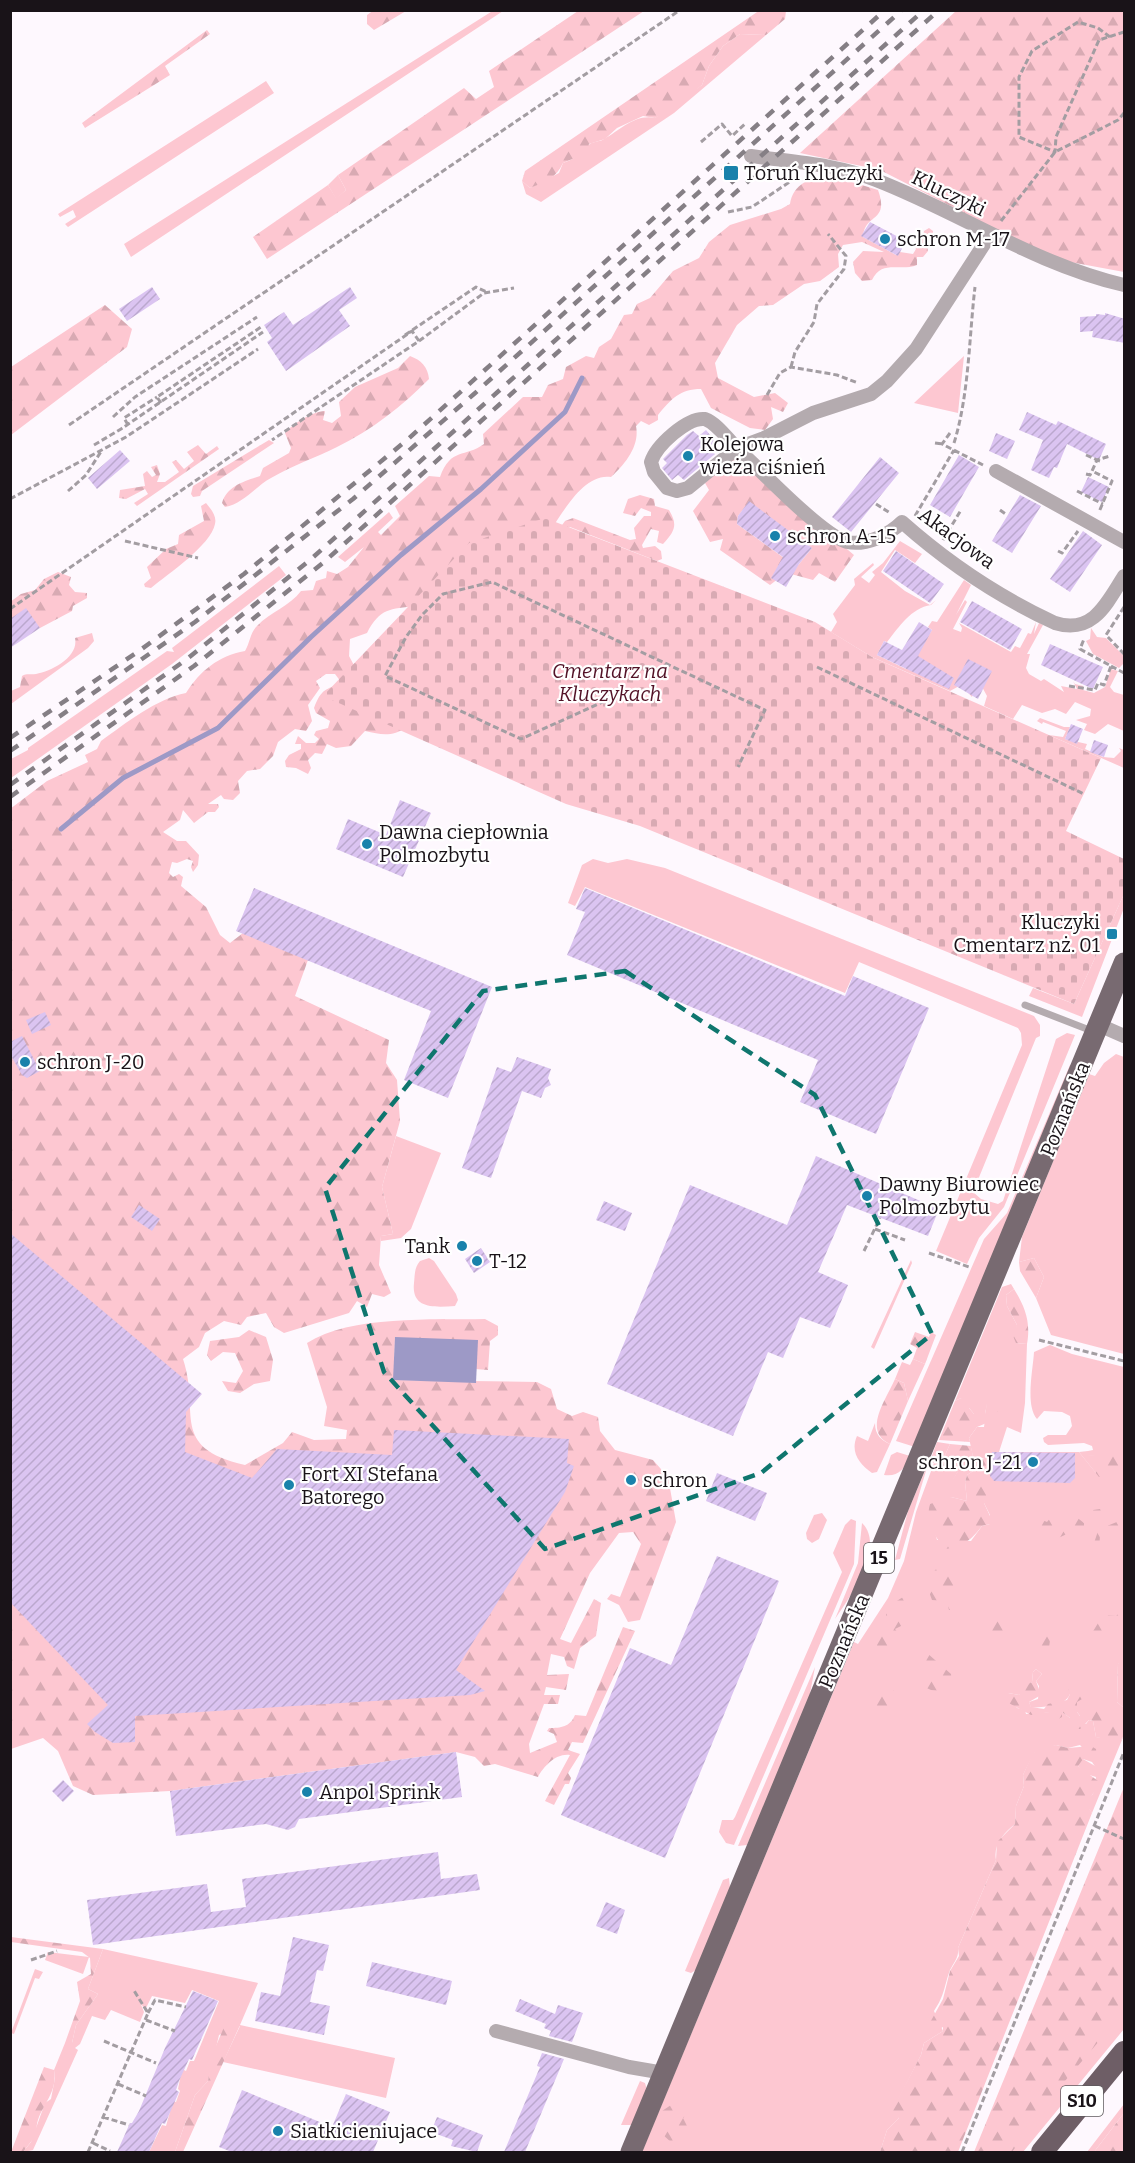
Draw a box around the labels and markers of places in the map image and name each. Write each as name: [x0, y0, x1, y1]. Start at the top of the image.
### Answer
place label: Toruń Kluczyki: [744, 161, 883, 185]
marker: Toruń Kluczyki: [722, 164, 740, 182]
place label: schron M-17: [897, 227, 1010, 251]
marker: schron M-17: [878, 232, 892, 246]
place label: Kolejowa wieża ciśnień: [699, 432, 826, 479]
marker: Kolejowa wieża ciśnień: [681, 449, 695, 463]
place label: schron A-15: [787, 524, 896, 548]
marker: schron A-15: [768, 529, 782, 543]
place label: Dawna ciepłownia Polmozbytu: [379, 820, 549, 867]
marker: Dawna ciepłownia Polmozbytu: [360, 837, 374, 851]
place label: Kluczyki Cmentarz nż. 01: [953, 910, 1100, 957]
marker: Kluczyki Cmentarz nż. 01: [1105, 927, 1119, 941]
place label: schron J-20: [37, 1050, 145, 1074]
marker: schron J-20: [18, 1055, 32, 1069]
place label: Dawny Biurowiec Polmozbytu: [879, 1172, 1039, 1219]
marker: Dawny Biurowiec Polmozbytu: [860, 1189, 874, 1203]
place label: Tank: [404, 1234, 451, 1258]
marker: Tank: [455, 1239, 469, 1253]
place label: T-12: [489, 1249, 527, 1273]
marker: T-12: [470, 1254, 484, 1268]
place label: schron J-21: [918, 1450, 1021, 1474]
marker: schron J-21: [1026, 1455, 1040, 1469]
place label: Fort XI Stefana Batorego: [301, 1462, 438, 1509]
place label: schron: [643, 1468, 708, 1492]
marker: schron: [624, 1473, 638, 1487]
marker: Fort XI Stefana Batorego: [282, 1478, 296, 1492]
place label: Anpol Sprink: [319, 1780, 441, 1804]
marker: Anpol Sprink: [300, 1785, 314, 1799]
place label: Siatkicieniujace: [290, 2119, 437, 2144]
marker: Siatkicieniujace: [271, 2124, 285, 2138]

